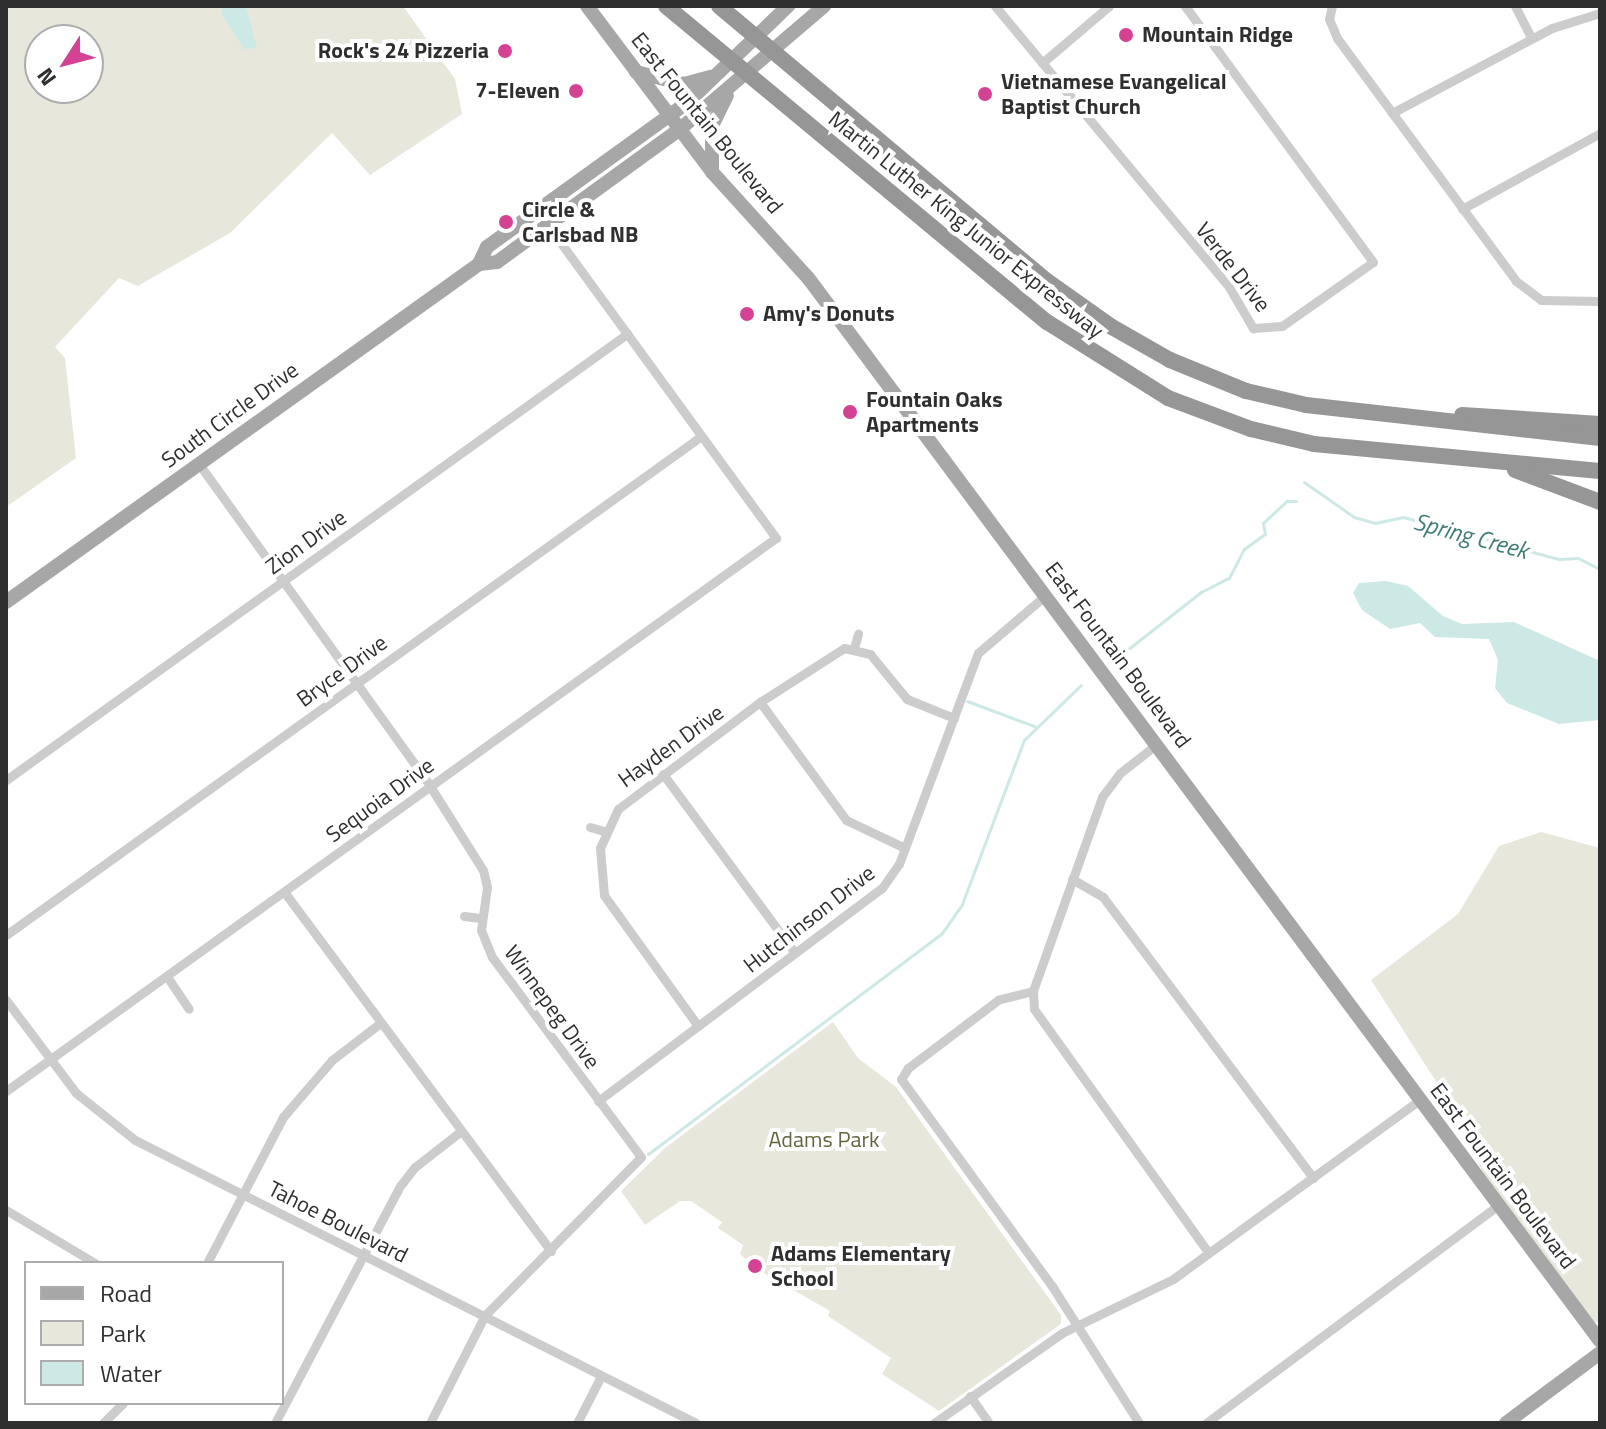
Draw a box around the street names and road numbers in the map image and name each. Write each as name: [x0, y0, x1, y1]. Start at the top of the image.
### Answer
street label: East Fountain Boulevard: [626, 27, 788, 219]
street label: Martin Luther King Junior Expressway: [823, 106, 1109, 344]
street label: Verde Drive: [1190, 217, 1276, 317]
street label: South Circle Drive: [157, 357, 303, 473]
street label: Zion Drive: [261, 504, 351, 580]
street label: East Fountain Boulevard: [1040, 557, 1196, 753]
street label: Bryce Drive: [292, 629, 392, 713]
street label: Hayden Drive: [613, 699, 729, 793]
street label: Sequoia Drive: [321, 752, 439, 848]
street label: Hutchinson Drive: [738, 860, 880, 978]
street label: Winnepeg Drive: [498, 940, 606, 1074]
street label: East Fountain Boulevard: [1425, 1078, 1581, 1274]
street label: Tahoe Boulevard: [264, 1175, 412, 1269]

